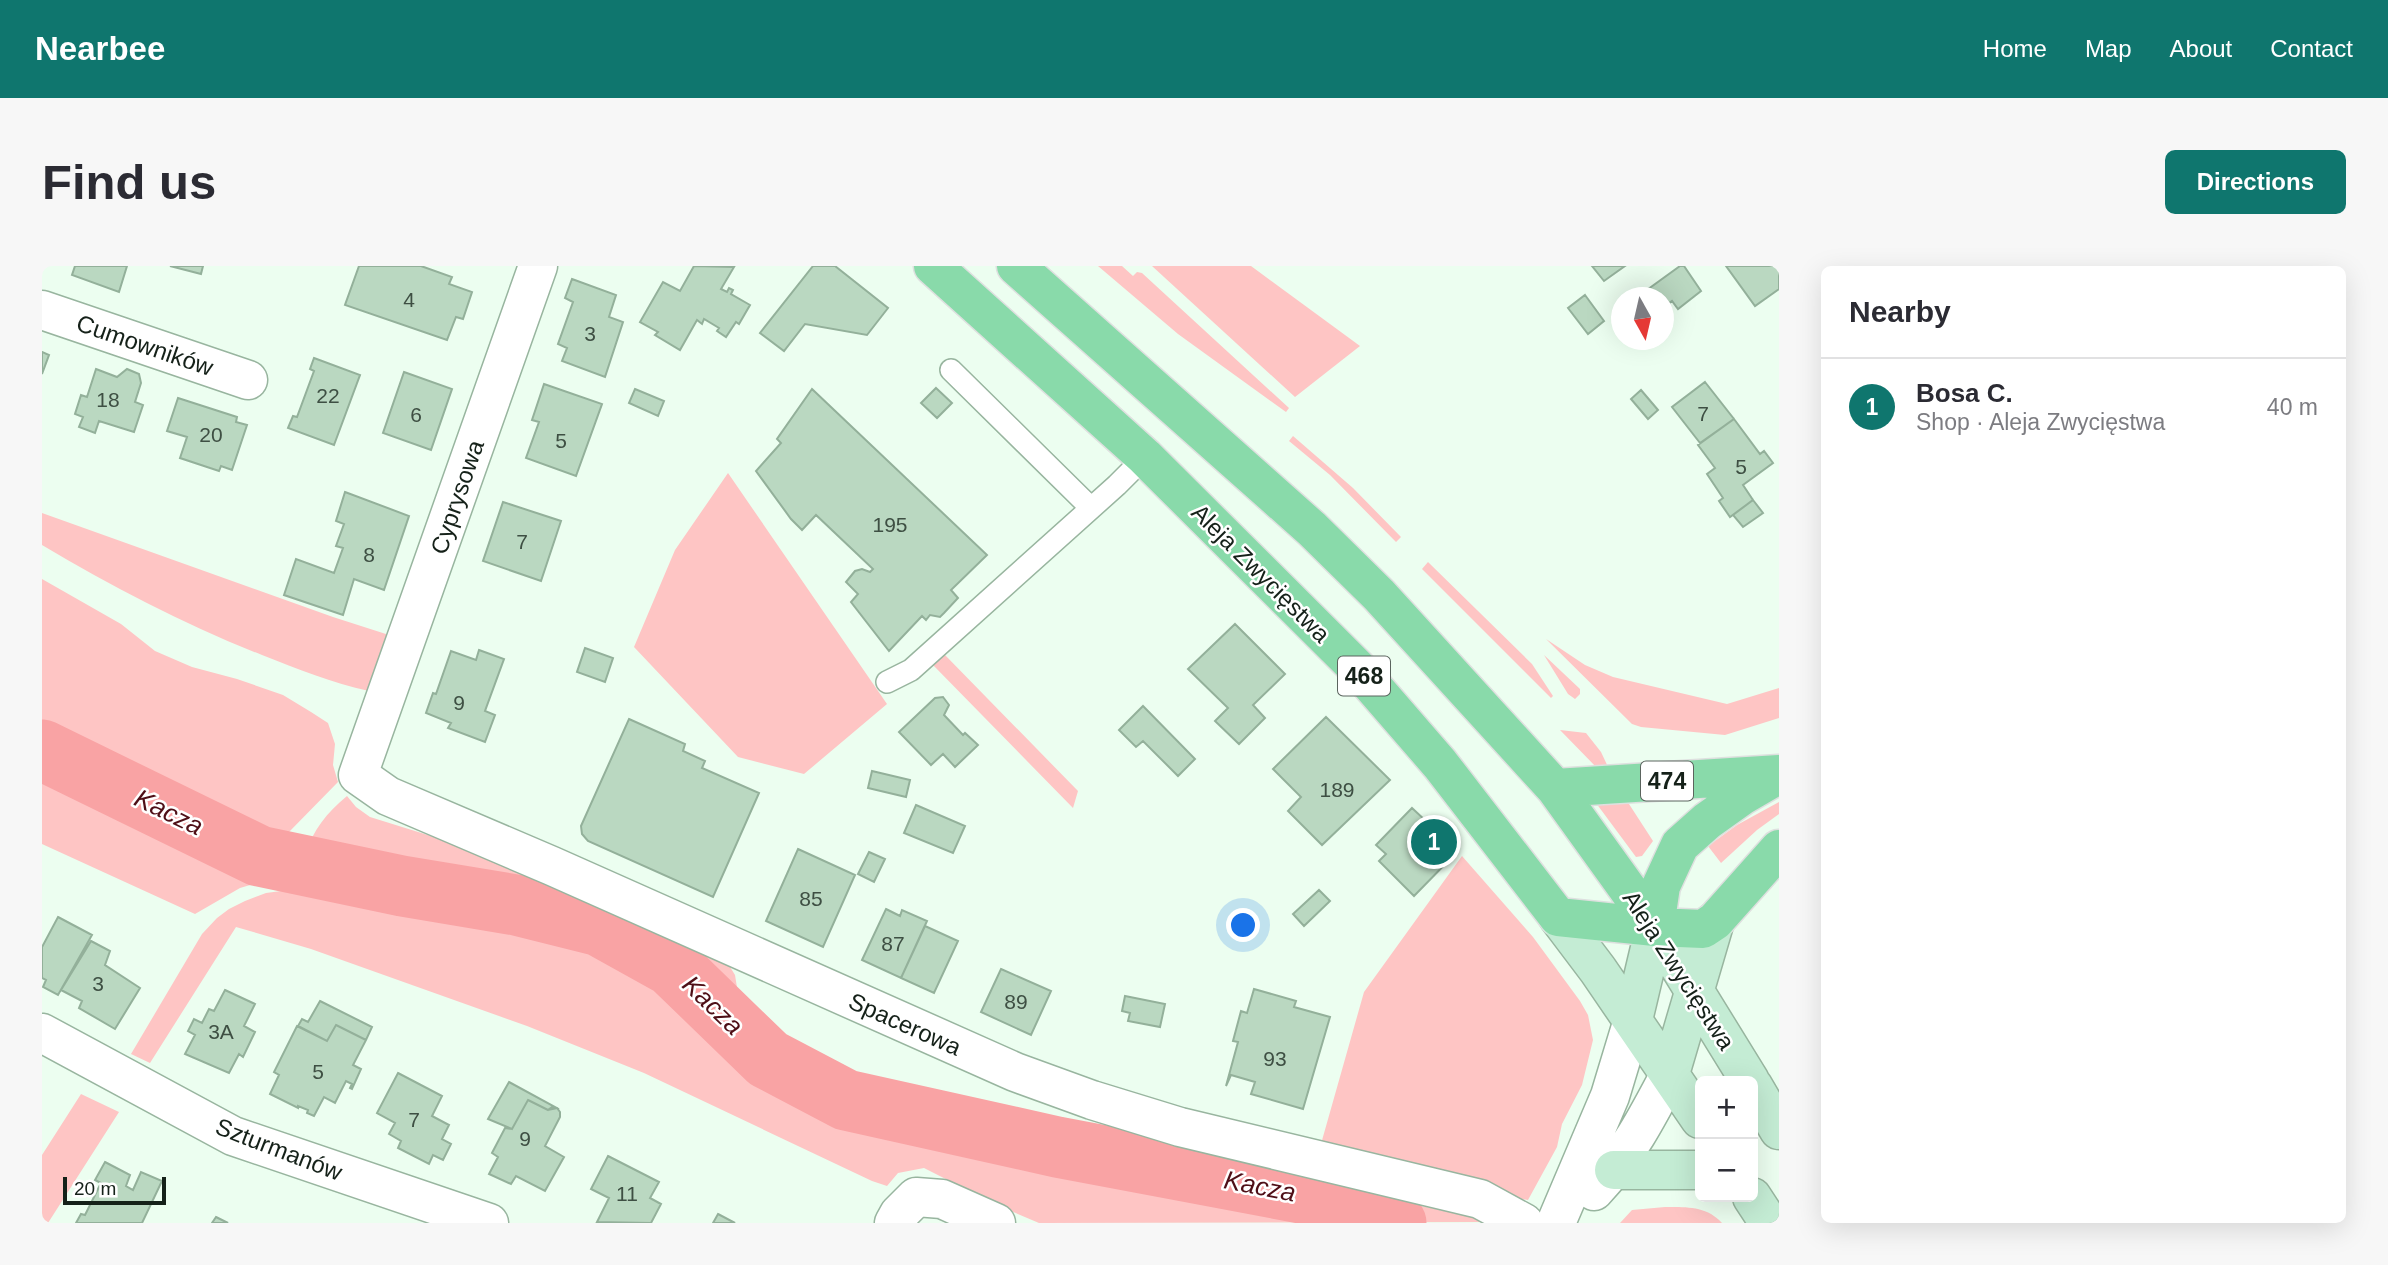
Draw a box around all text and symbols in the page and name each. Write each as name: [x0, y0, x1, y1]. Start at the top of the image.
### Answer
text: Nearbee: [35, 30, 165, 67]
text: Home: [1983, 35, 2047, 62]
text: Map: [2085, 35, 2132, 62]
text: About: [2170, 35, 2232, 62]
text: Contact: [2270, 35, 2353, 62]
button: Directions: [2165, 150, 2346, 214]
text: Find us: [42, 155, 216, 209]
north arrow: [1611, 287, 1674, 350]
house number: 4: [403, 288, 415, 311]
text: Nearby: [1849, 295, 1951, 328]
street label: Cumowników: [73, 309, 217, 381]
house number: 3: [584, 322, 596, 345]
text: Bosa C.: [1916, 378, 2013, 408]
house number: 22: [316, 384, 340, 407]
house number: 18: [96, 388, 120, 411]
text: 1: [1866, 394, 1878, 420]
text: 40 m: [2267, 394, 2318, 420]
house number: 7: [1697, 402, 1709, 425]
house number: 6: [410, 403, 422, 426]
text: Shop · Aleja Zwycięstwa: [1916, 409, 2165, 435]
house number: 20: [199, 423, 223, 446]
house number: 5: [555, 429, 567, 452]
street label: Cyprysowa: [425, 436, 489, 558]
house number: 5: [1735, 455, 1747, 478]
street label: Aleja Zwycięstwa: [1186, 498, 1336, 648]
house number: 195: [872, 513, 908, 536]
house number: 7: [516, 530, 528, 553]
house number: 8: [363, 543, 375, 566]
road number: 468: [1338, 656, 1390, 696]
house number: 9: [453, 691, 465, 714]
road number: 474: [1641, 761, 1693, 800]
house number: 189: [1319, 778, 1355, 801]
water label: Kacza: [130, 783, 208, 841]
pin: 1: [1411, 816, 1457, 868]
street label: Aleja Zwycięstwa: [1618, 885, 1741, 1055]
house number: 85: [799, 887, 823, 910]
your location: [1226, 908, 1260, 942]
house number: 87: [881, 932, 905, 955]
water label: Kacza: [677, 969, 749, 1041]
house number: 3: [92, 972, 104, 995]
street label: Spacerowa: [845, 987, 966, 1061]
house number: 89: [1004, 990, 1028, 1013]
house number: 3A: [208, 1020, 234, 1043]
house number: 93: [1263, 1047, 1287, 1070]
house number: 5: [312, 1060, 324, 1083]
map controls: [1695, 1076, 1758, 1202]
button: +: [1695, 1076, 1758, 1139]
house number: 7: [408, 1108, 420, 1131]
street label: Szturmanów: [212, 1112, 347, 1186]
house number: 9: [519, 1127, 531, 1150]
button: −: [1695, 1139, 1758, 1202]
water label: Kacza: [1222, 1164, 1298, 1208]
scale bar: [63, 1174, 166, 1206]
text: 20 m: [74, 1178, 116, 1199]
house number: 11: [616, 1182, 638, 1205]

